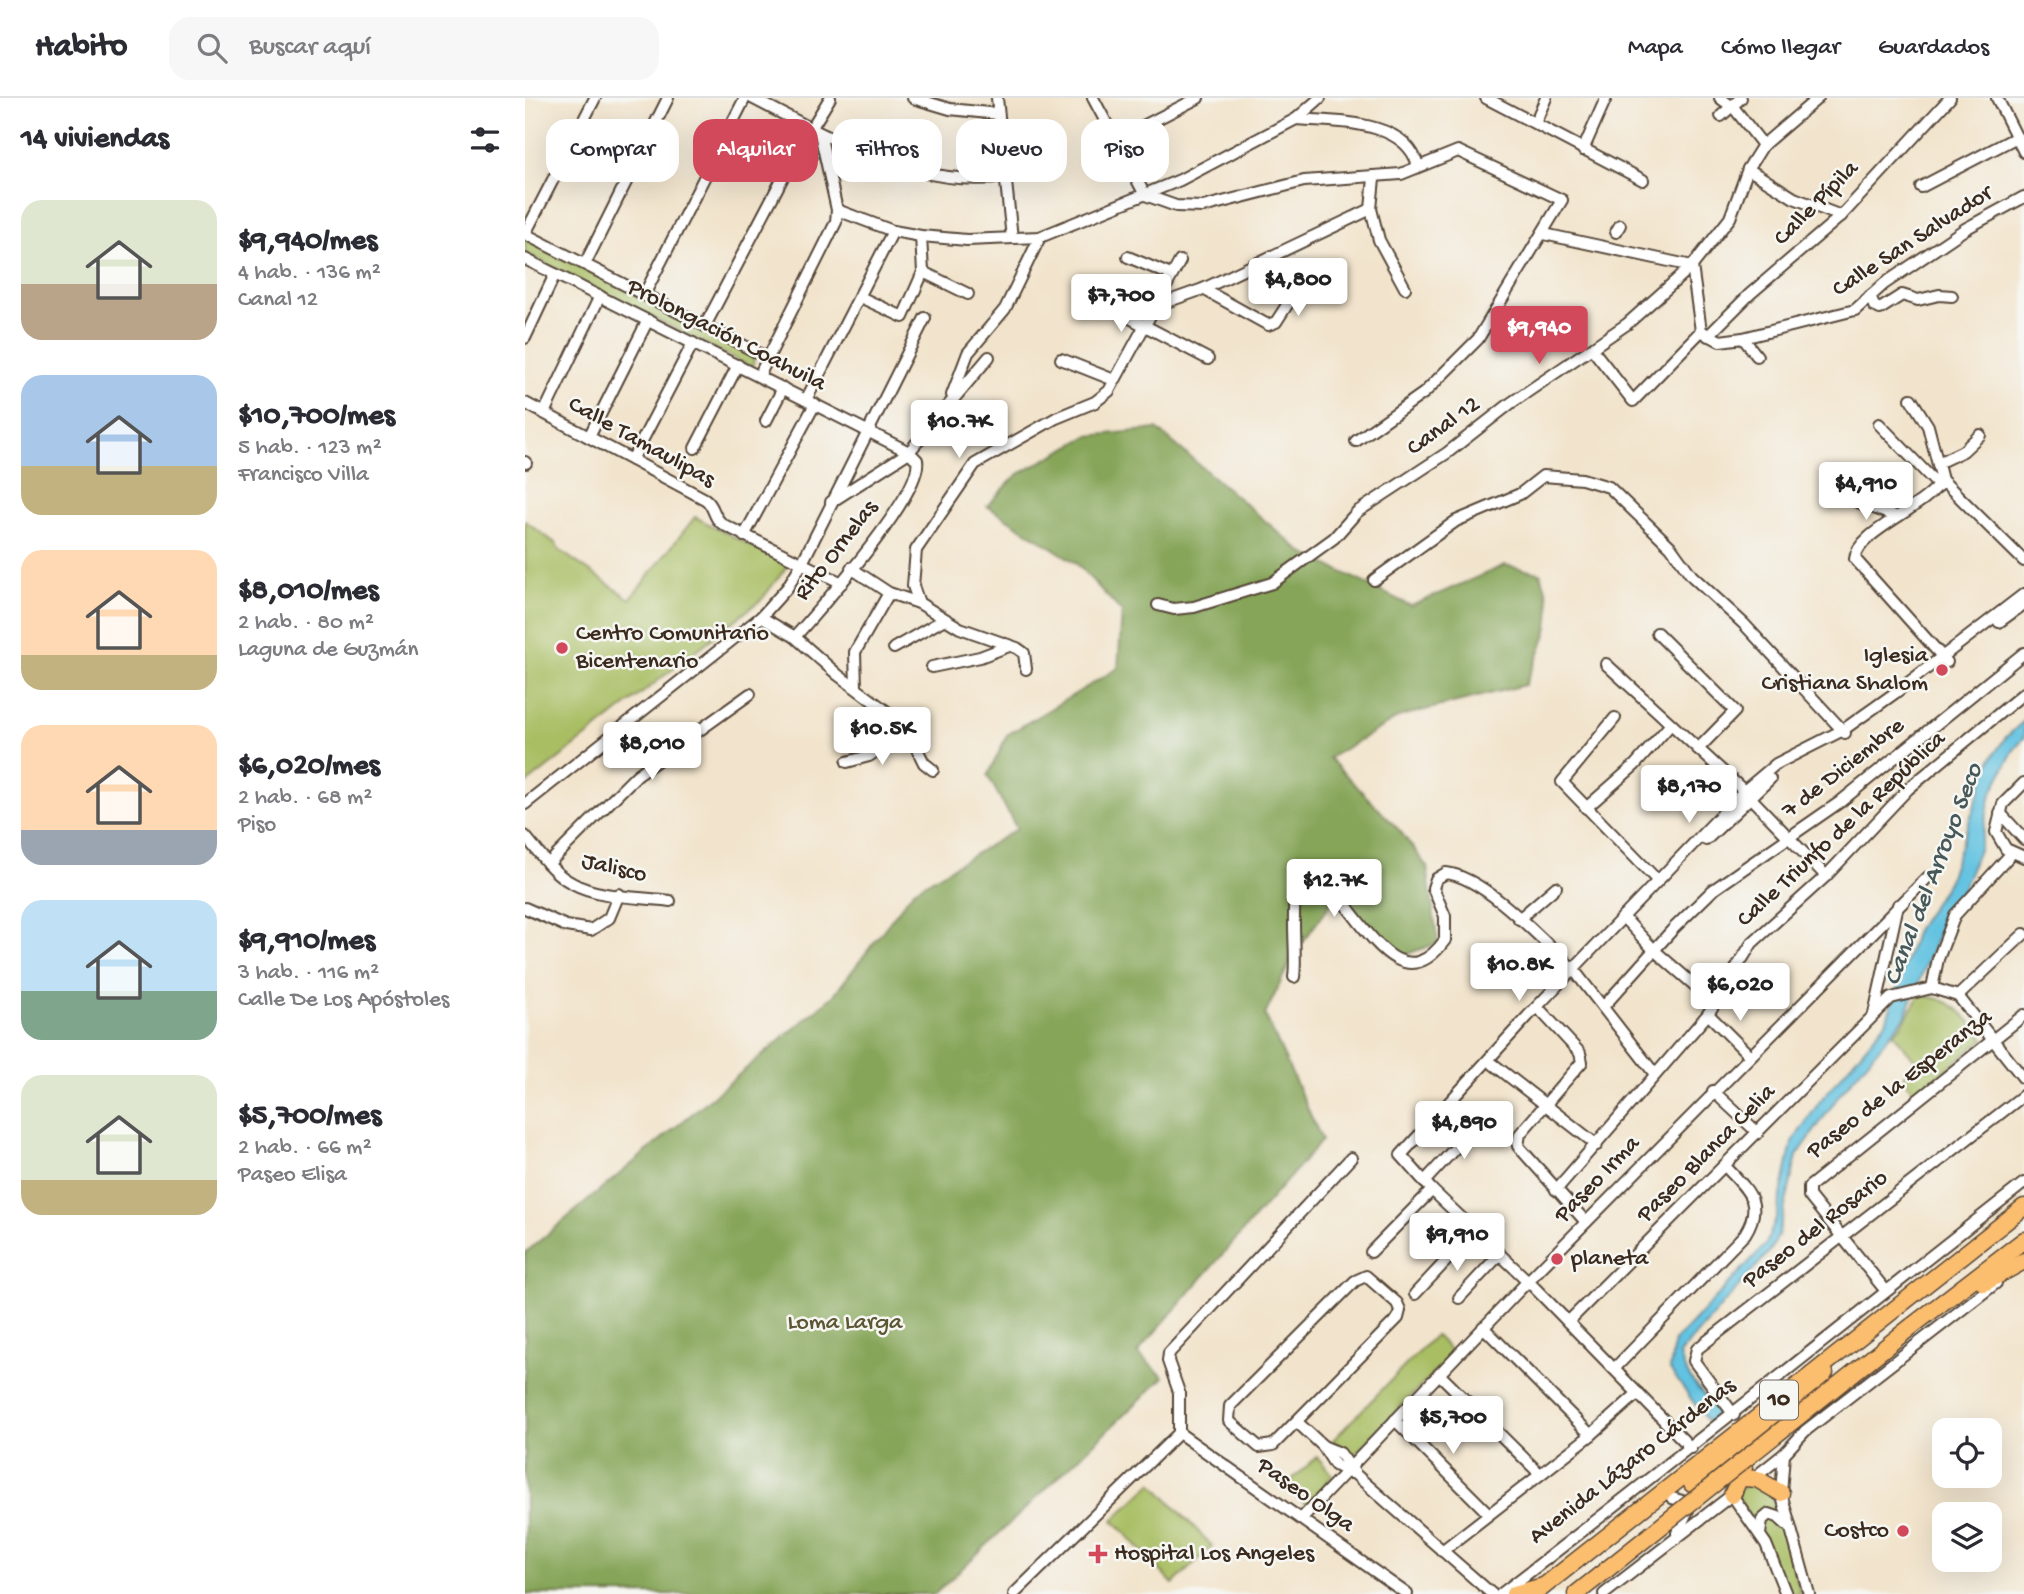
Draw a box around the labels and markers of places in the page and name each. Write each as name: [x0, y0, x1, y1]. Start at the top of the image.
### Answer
pin: $4,800: [1241, 258, 1355, 318]
pin: $7,700: [1064, 274, 1178, 334]
pin: $9,940: [1482, 306, 1596, 366]
pin: $10.7K: [902, 400, 1016, 460]
pin: $4,910: [1809, 462, 1923, 522]
place label: Centro Comunitario Bicentenario: [575, 620, 769, 677]
marker: Centro Comunitario Bicentenario: [554, 640, 570, 656]
place label: Iglesia Cristiana Shalom: [1762, 642, 1929, 699]
marker: Iglesia Cristiana Shalom: [1934, 662, 1950, 678]
pin: $10.5K: [825, 708, 939, 767]
pin: $8,010: [595, 722, 709, 782]
pin: $8,170: [1632, 766, 1746, 825]
pin: $12.7K: [1277, 860, 1391, 919]
pin: $10.8K: [1462, 944, 1576, 1003]
pin: $6,020: [1683, 964, 1797, 1023]
pin: $4,890: [1407, 1102, 1521, 1161]
pin: $9,910: [1400, 1214, 1514, 1273]
place label: planeta: [1570, 1245, 1649, 1274]
marker: planeta: [1549, 1251, 1565, 1267]
pin: $5,700: [1396, 1396, 1510, 1456]
place label: Costco: [1824, 1517, 1889, 1546]
marker: Costco: [1895, 1523, 1911, 1539]
place label: Hospital Los Angeles: [1114, 1540, 1315, 1569]
marker: Hospital Los Angeles: [1088, 1544, 1108, 1564]

